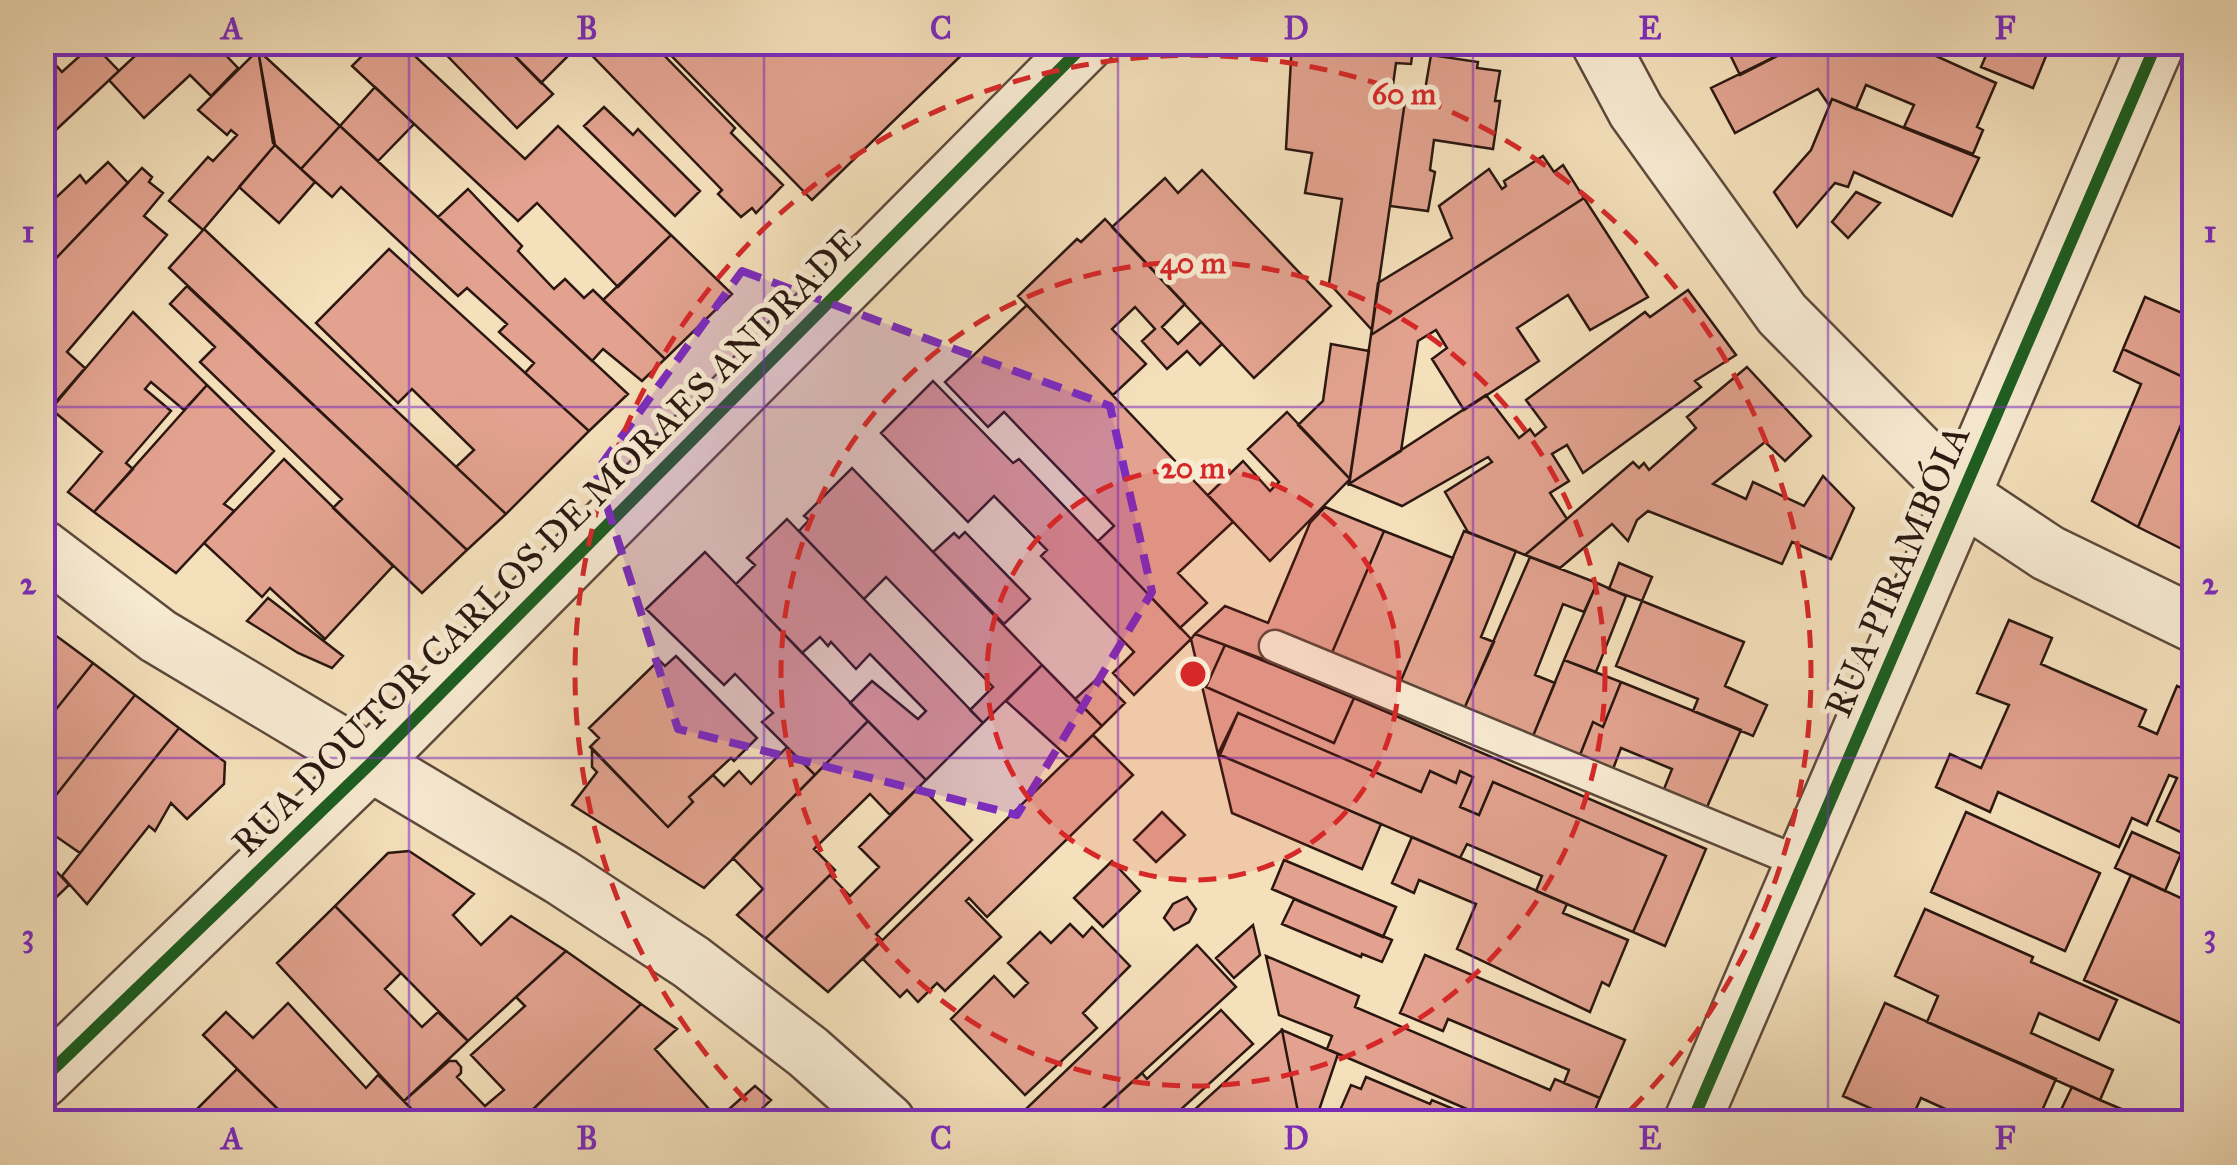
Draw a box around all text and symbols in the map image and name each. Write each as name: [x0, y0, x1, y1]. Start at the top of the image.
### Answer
text: A: [219, 9, 243, 48]
text: B: [576, 9, 598, 48]
text: C: [930, 9, 952, 48]
text: D: [1283, 9, 1309, 48]
text: E: [1639, 9, 1662, 48]
text: F: [1995, 9, 2016, 48]
text: 60 m: [1372, 76, 1437, 112]
text: 1: [22, 212, 35, 251]
text: 1: [2204, 212, 2217, 251]
street label: RUA DOUTOR CARLOS DE MORAES ANDRADE: [222, 218, 870, 866]
text: 40 m: [1160, 245, 1227, 281]
street label: RUA PIRAMBÓIA: [1814, 417, 1979, 724]
text: 20 m: [1161, 450, 1226, 486]
text: 2: [20, 564, 37, 603]
text: 2: [2202, 564, 2219, 603]
centre of rings: [1175, 656, 1211, 692]
text: 3: [22, 916, 34, 955]
text: 3: [2204, 916, 2216, 955]
text: A: [219, 1119, 243, 1158]
text: B: [576, 1119, 598, 1158]
text: C: [930, 1119, 952, 1158]
text: D: [1283, 1119, 1309, 1158]
text: E: [1639, 1119, 1662, 1158]
text: F: [1995, 1119, 2016, 1158]

